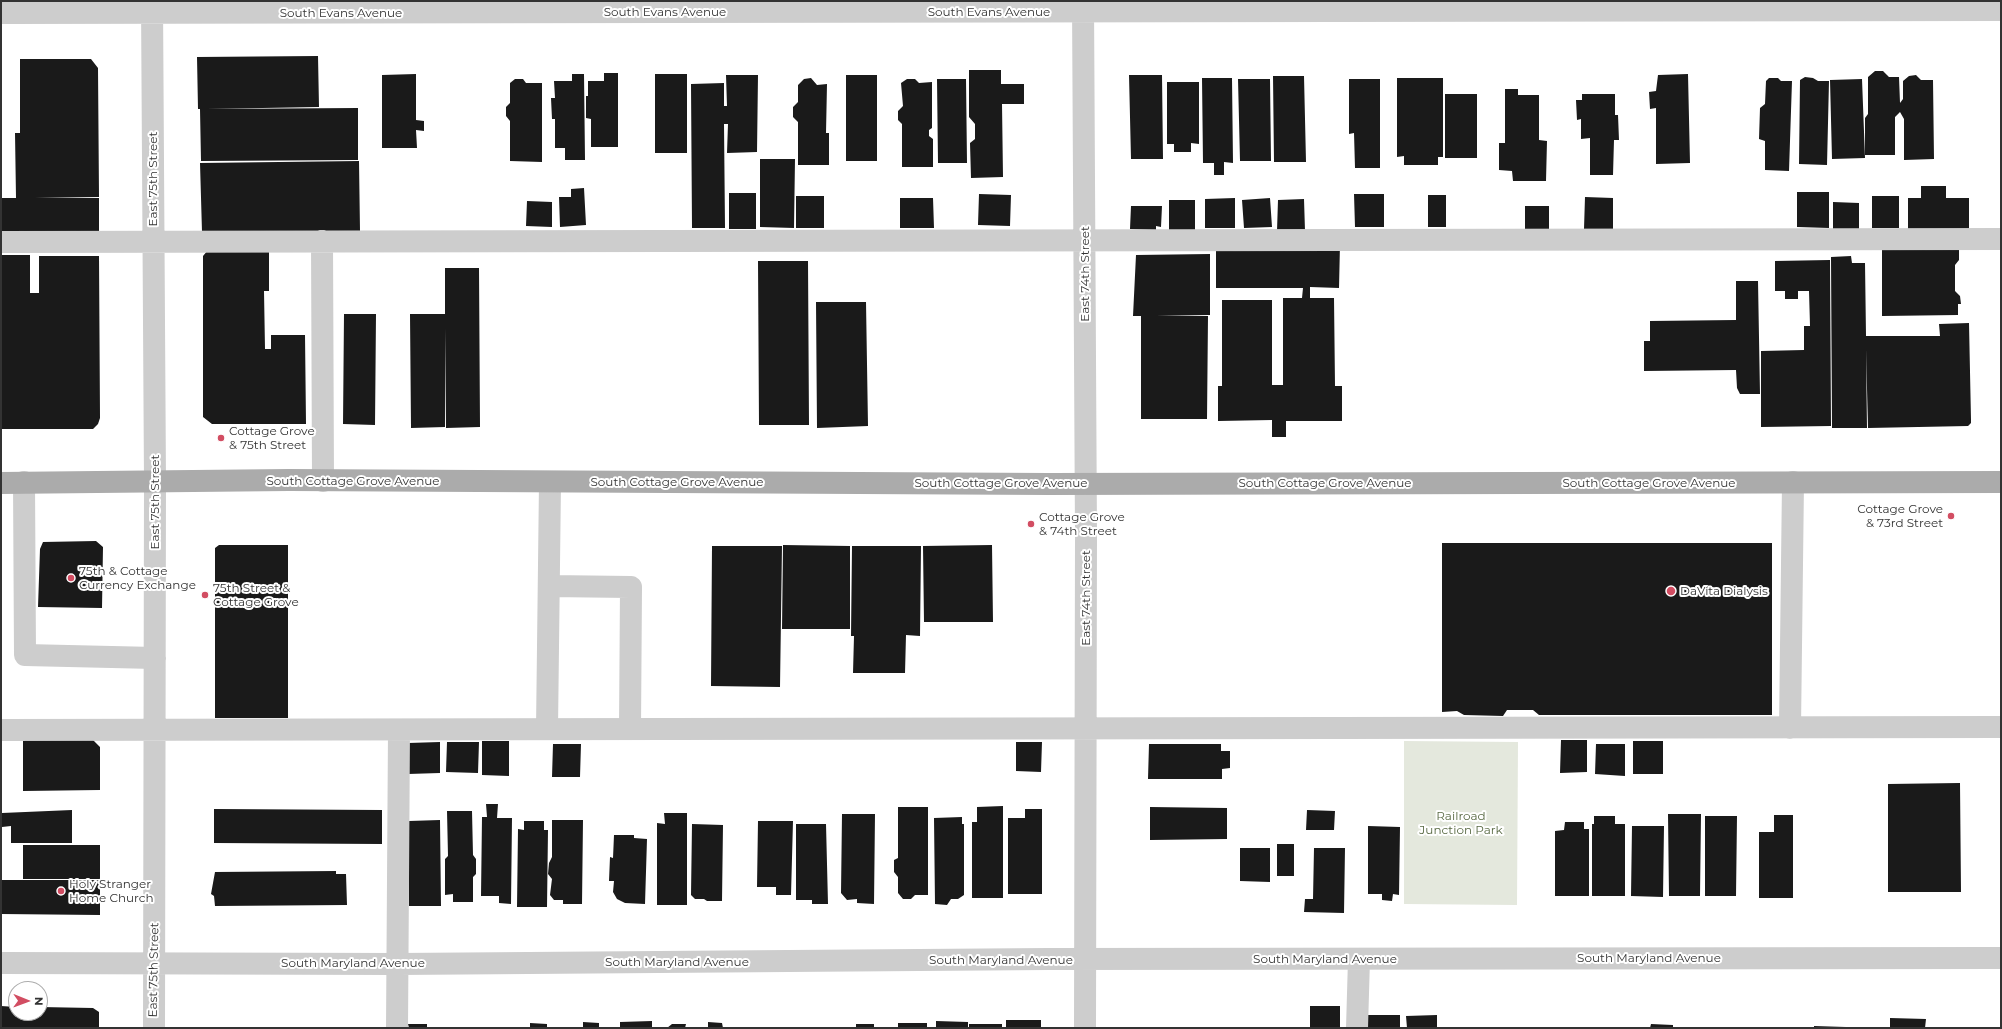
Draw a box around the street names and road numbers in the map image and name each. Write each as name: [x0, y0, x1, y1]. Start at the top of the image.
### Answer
street label: South Evans Avenue: [604, 5, 726, 19]
street label: South Evans Avenue: [928, 5, 1050, 19]
street label: South Evans Avenue: [280, 6, 402, 20]
street label: East 75th Street: [146, 132, 160, 226]
street label: East 74th Street: [1078, 226, 1092, 322]
street label: East 75th Street: [148, 455, 162, 549]
street label: South Cottage Grove Avenue: [266, 474, 440, 488]
street label: South Cottage Grove Avenue: [590, 475, 764, 489]
street label: South Cottage Grove Avenue: [914, 476, 1088, 490]
street label: South Cottage Grove Avenue: [1238, 476, 1412, 490]
street label: South Cottage Grove Avenue: [1562, 476, 1736, 490]
street label: East 74th Street: [1079, 550, 1093, 646]
street label: East 75th Street: [146, 922, 162, 1018]
street label: South Maryland Avenue: [1577, 951, 1721, 965]
street label: South Maryland Avenue: [1253, 952, 1397, 966]
street label: South Maryland Avenue: [929, 953, 1073, 967]
street label: South Maryland Avenue: [605, 955, 749, 969]
street label: South Maryland Avenue: [281, 956, 425, 970]

